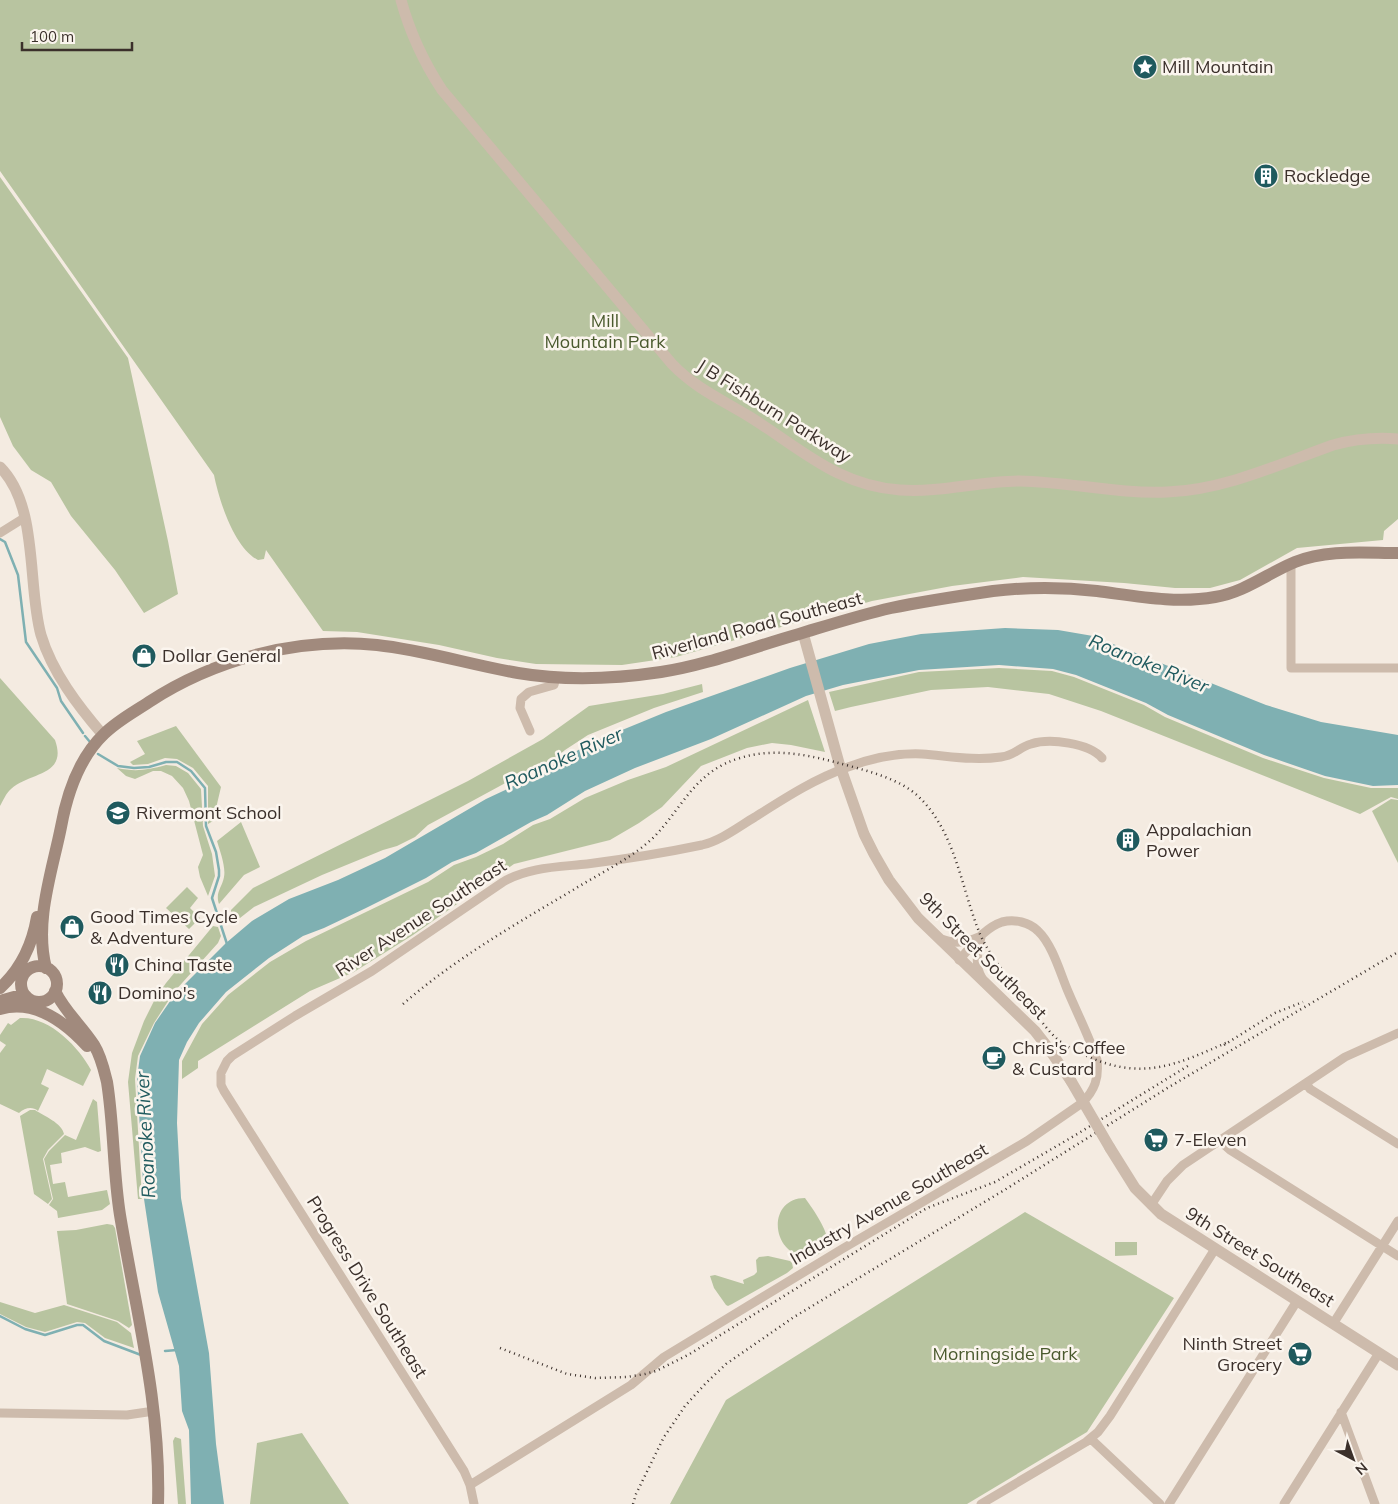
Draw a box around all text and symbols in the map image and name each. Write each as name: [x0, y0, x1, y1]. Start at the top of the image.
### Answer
scale bar: [22, 20, 132, 52]
text: 100 m: [30, 27, 74, 46]
place icon: Mill Mountain: [1132, 54, 1158, 80]
place label: Mill Mountain: [1162, 55, 1274, 78]
building icon: Rockledge: [1253, 163, 1279, 189]
place label: Rockledge: [1284, 164, 1370, 187]
park label: Mill Mountain Park: [544, 309, 666, 353]
street label: J B Fishburn Parkway: [693, 354, 856, 468]
street label: Riverland Road Southeast: [649, 586, 865, 665]
water label: Roanoke River: [1086, 628, 1213, 698]
shop icon: Dollar General: [131, 643, 157, 669]
place label: Dollar General: [162, 644, 281, 667]
water label: Roanoke River: [500, 721, 627, 795]
school or university icon: Rivermont School: [105, 800, 131, 826]
place label: Rivermont School: [136, 801, 282, 824]
place label: Appalachian Power: [1146, 818, 1252, 862]
building icon: Appalachian Power: [1115, 827, 1141, 853]
street label: River Avenue Southeast: [331, 854, 510, 981]
street label: 9th Street Southeast: [915, 887, 1052, 1024]
place label: Good Times Cycle & Adventure: [90, 905, 238, 949]
shop icon: Good Times Cycle & Adventure: [59, 914, 85, 940]
restaurant icon: China Taste: [104, 952, 130, 978]
place label: China Taste: [134, 953, 232, 976]
restaurant icon: Domino's: [87, 980, 113, 1006]
place label: Domino's: [118, 981, 196, 1004]
place label: Chris's Coffee & Custard: [1012, 1036, 1125, 1080]
cafe icon: Chris's Coffee & Custard: [981, 1045, 1007, 1071]
water label: Roanoke River: [130, 1070, 160, 1199]
supermarket icon: 7-Eleven: [1143, 1127, 1169, 1153]
place label: 7-Eleven: [1174, 1128, 1247, 1151]
street label: Industry Avenue Southeast: [786, 1137, 992, 1270]
street label: Progress Drive Southeast: [302, 1191, 433, 1382]
street label: 9th Street Southeast: [1182, 1201, 1339, 1312]
place label: Ninth Street Grocery: [1182, 1332, 1282, 1376]
supermarket icon: Ninth Street Grocery: [1287, 1341, 1313, 1367]
park label: Morningside Park: [933, 1342, 1078, 1365]
north arrow: [1328, 1434, 1378, 1484]
text: N: [1352, 1459, 1371, 1479]

